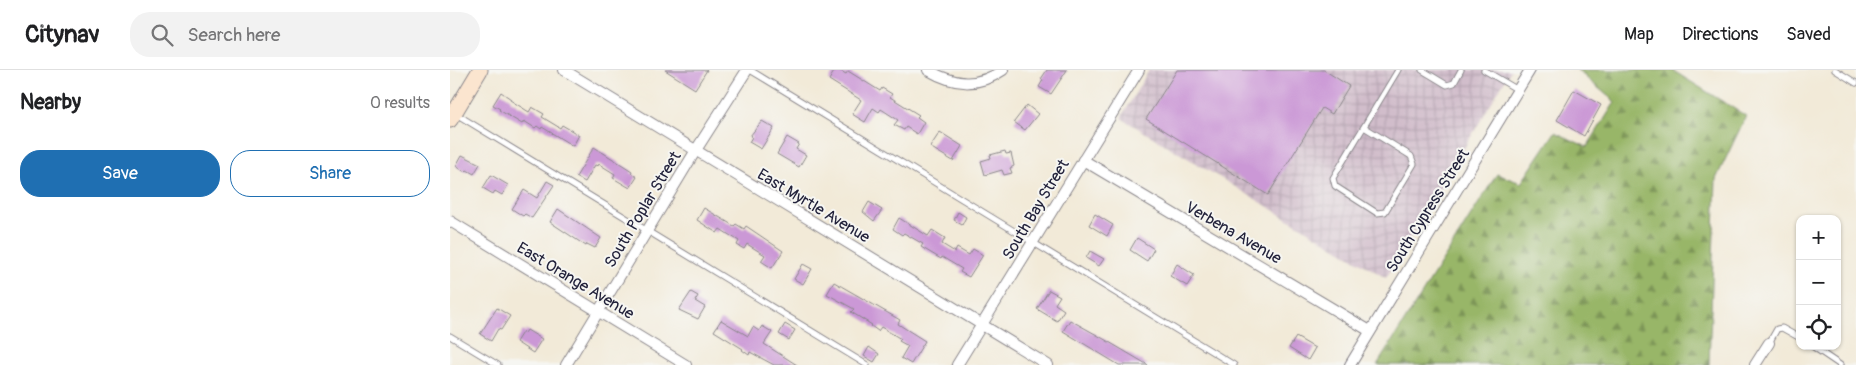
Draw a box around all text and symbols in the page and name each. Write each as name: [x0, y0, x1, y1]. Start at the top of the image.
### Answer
search box: [130, 12, 480, 57]
text: Citynav: [25, 20, 100, 49]
icon: search: [148, 21, 176, 49]
text: Search here: [188, 23, 280, 47]
text: Map: [1624, 23, 1654, 46]
text: Directions: [1682, 23, 1758, 46]
text: Saved: [1786, 23, 1831, 46]
text: Nearby: [20, 89, 81, 116]
text: 0 results: [370, 93, 430, 113]
street label: South Cypress Street: [1382, 145, 1474, 276]
street label: South Poplar Street: [600, 147, 686, 271]
button: Save: [20, 150, 220, 197]
button: Share: [230, 150, 430, 197]
street label: South Bay Street: [998, 155, 1074, 263]
street label: East Myrtle Avenue: [754, 164, 873, 247]
street label: Verbena Avenue: [1182, 197, 1285, 269]
map controls: [1796, 215, 1841, 350]
button: +: [1796, 215, 1841, 260]
street label: East Orange Avenue: [513, 238, 638, 324]
button: −: [1796, 260, 1841, 305]
button: locate: [1796, 305, 1841, 350]

